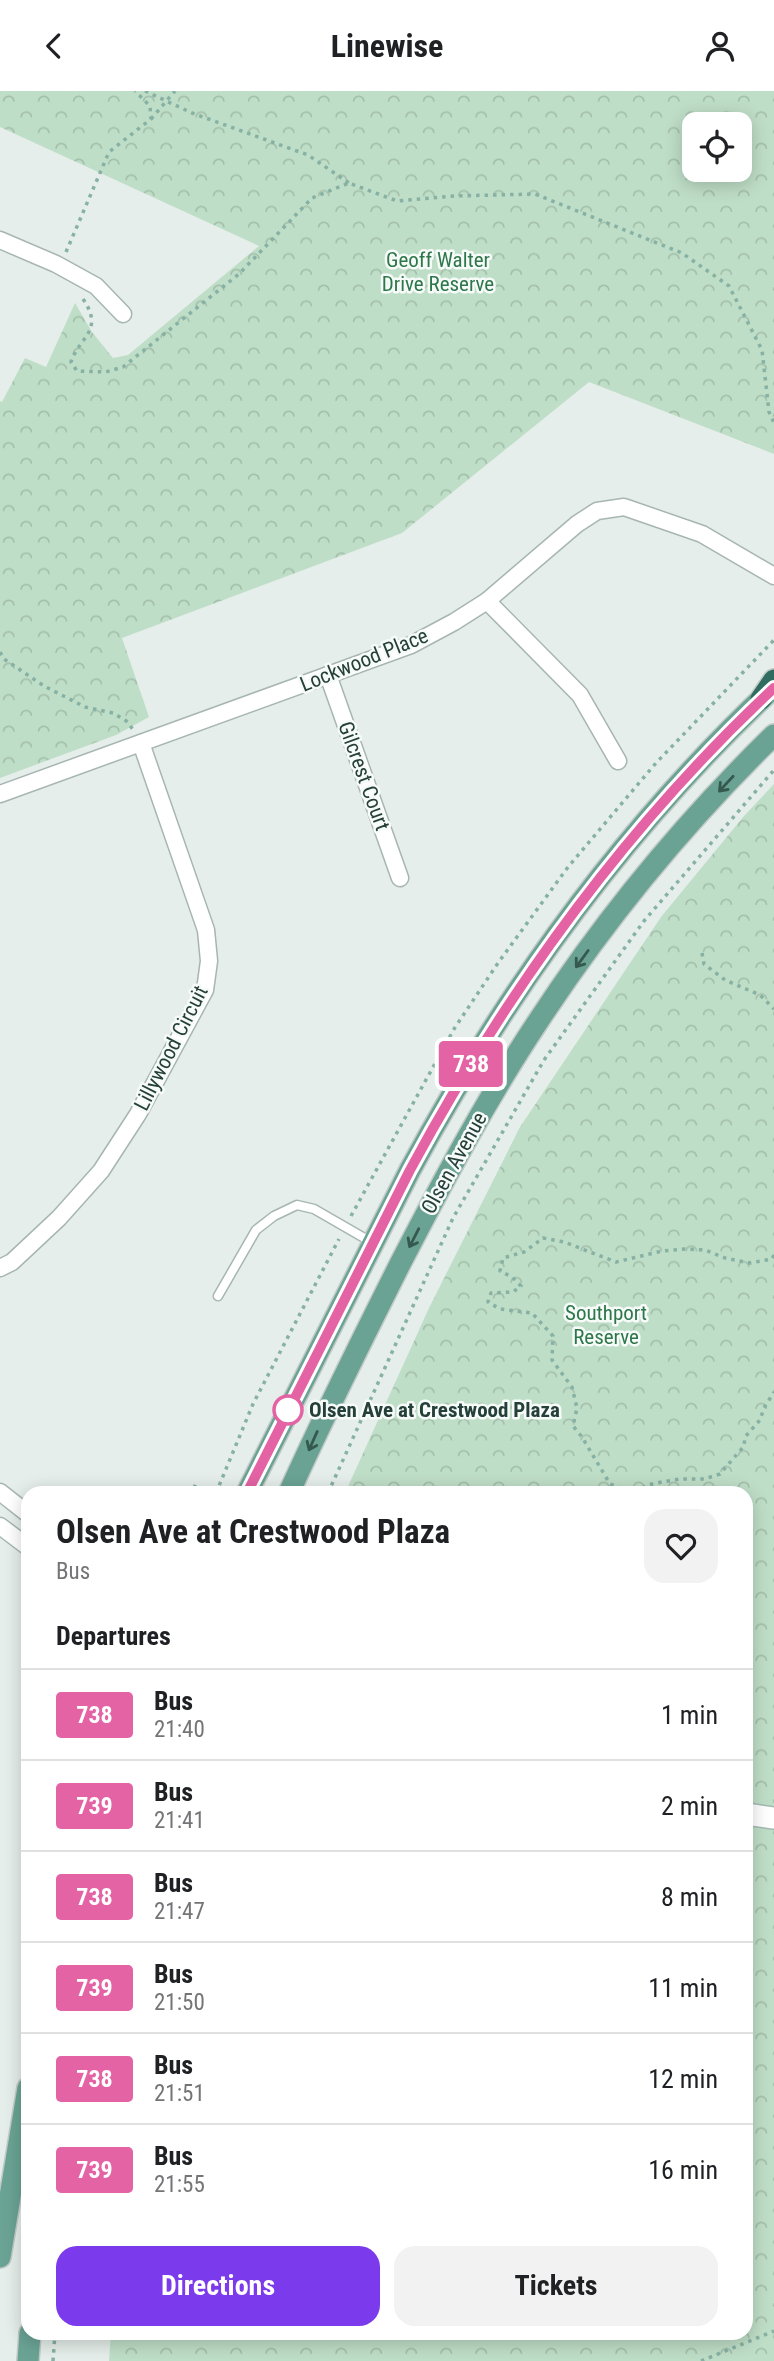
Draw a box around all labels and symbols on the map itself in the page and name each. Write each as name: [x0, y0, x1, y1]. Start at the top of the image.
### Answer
park label: Geoff Walter Drive Reserve: [382, 248, 494, 296]
street label: Lockwood Place: [297, 623, 432, 697]
street label: Gilcrest Court: [333, 718, 395, 834]
one-way arrow: [718, 775, 735, 792]
one-way arrow: [574, 949, 589, 968]
street label: Lillywood Circuit: [129, 982, 213, 1114]
line badge: 738: [431, 1041, 511, 1087]
street label: Olsen Avenue: [416, 1108, 492, 1218]
one-way arrow: [407, 1227, 420, 1248]
park label: Southport Reserve: [565, 1301, 647, 1349]
marker: Olsen Ave at Crestwood Plaza: [273, 1395, 303, 1425]
place label: Olsen Ave at Crestwood Plaza: [309, 1398, 560, 1422]
one-way arrow: [306, 1430, 319, 1451]

